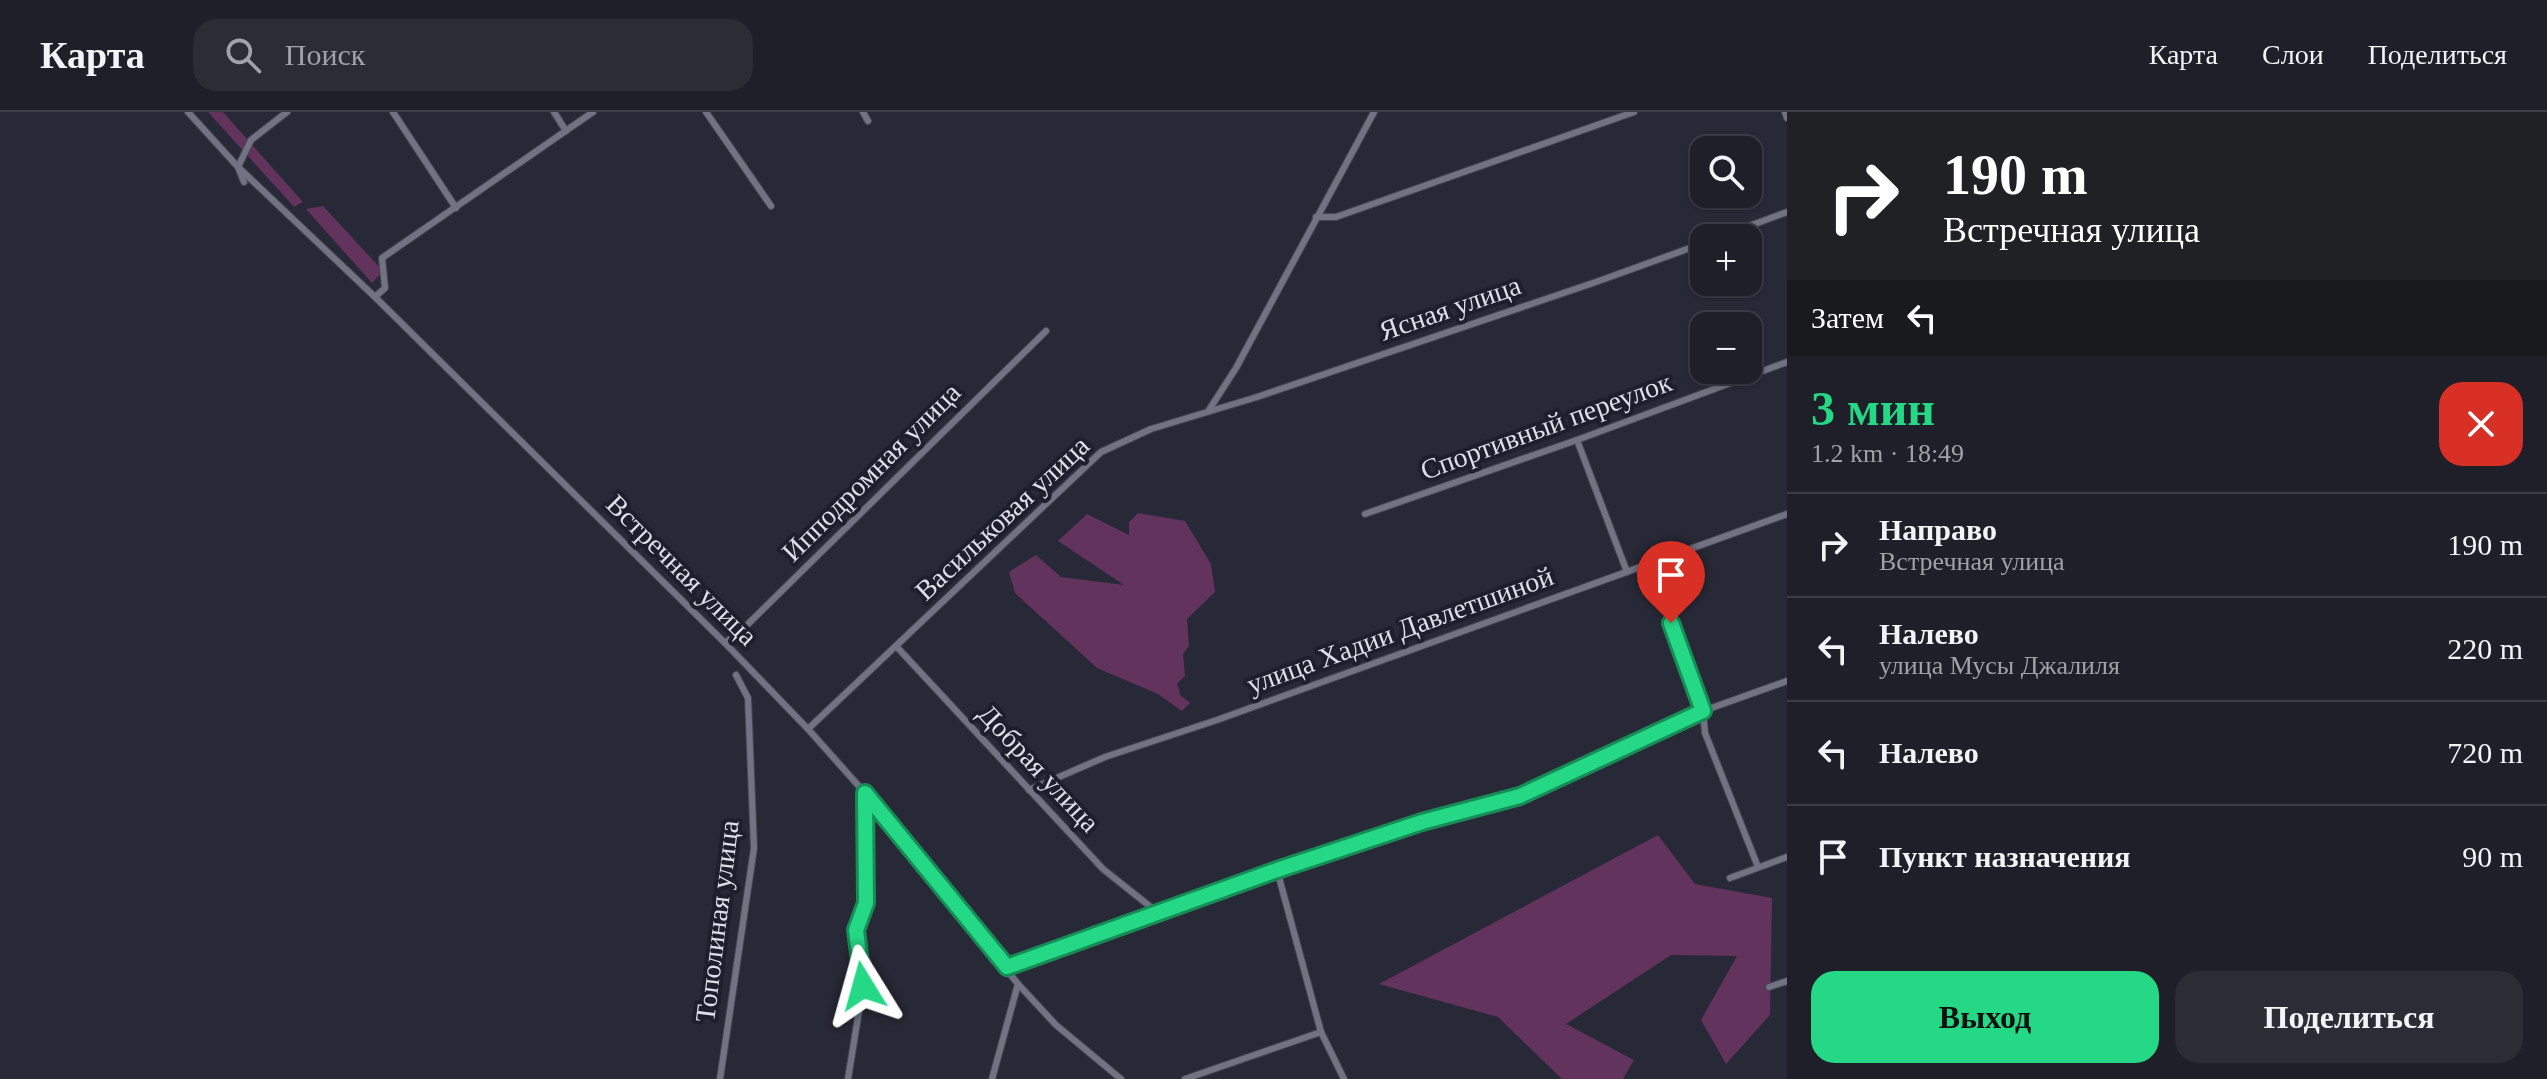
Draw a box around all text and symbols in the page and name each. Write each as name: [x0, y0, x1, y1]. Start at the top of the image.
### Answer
search box: [193, 19, 753, 91]
icon: search: [221, 33, 265, 77]
text: Карта: [40, 34, 145, 76]
text: Поиск: [285, 38, 365, 71]
text: Карта: [2149, 39, 2218, 70]
text: Слои: [2262, 39, 2324, 70]
text: Поделиться: [2368, 39, 2507, 70]
map controls: [1690, 136, 1762, 384]
button: search: [1690, 136, 1762, 208]
icon: right: [1811, 144, 1915, 248]
text: 190 m: [1943, 144, 2088, 206]
text: Встречная улица: [1943, 210, 2200, 250]
button: +: [1690, 224, 1762, 296]
street label: Ясная улица: [1375, 269, 1525, 347]
icon: left: [1900, 296, 1944, 340]
text: Затем: [1811, 301, 1884, 334]
button: −: [1690, 312, 1762, 384]
street label: Спортивный переулок: [1416, 366, 1676, 486]
street label: Ипподромная улица: [775, 376, 967, 568]
text: 3 мин: [1811, 382, 1935, 435]
button: close: [2439, 382, 2523, 466]
street label: Васильковая улица: [909, 429, 1096, 606]
text: 1.2 km · 18:49: [1811, 439, 1964, 468]
street label: Встречная улица: [600, 488, 764, 652]
text: Направо: [1879, 513, 1997, 546]
icon: right: [1811, 523, 1855, 567]
text: 190 m: [2447, 528, 2523, 561]
pin: [1637, 541, 1705, 623]
text: Встречная улица: [1879, 547, 2065, 576]
icon: arrive: [1649, 553, 1693, 597]
street label: улица Хадии Давлетшиной: [1243, 560, 1557, 700]
text: Налево: [1879, 617, 1979, 650]
icon: left: [1811, 627, 1855, 671]
text: 220 m: [2447, 632, 2523, 665]
text: улица Мусы Джалиля: [1879, 651, 2120, 680]
street label: Добрая улица: [972, 698, 1106, 839]
icon: left: [1811, 731, 1855, 775]
text: Налево: [1879, 736, 1979, 769]
text: 720 m: [2447, 736, 2523, 769]
street label: Тополиная улица: [689, 818, 745, 1024]
icon: arrive: [1811, 835, 1855, 879]
text: Пункт назначения: [1879, 840, 2131, 873]
text: 90 m: [2462, 840, 2523, 873]
position arrow: [821, 944, 905, 1028]
button: Выход: [1811, 971, 2159, 1063]
button: Поделиться: [2175, 971, 2523, 1063]

